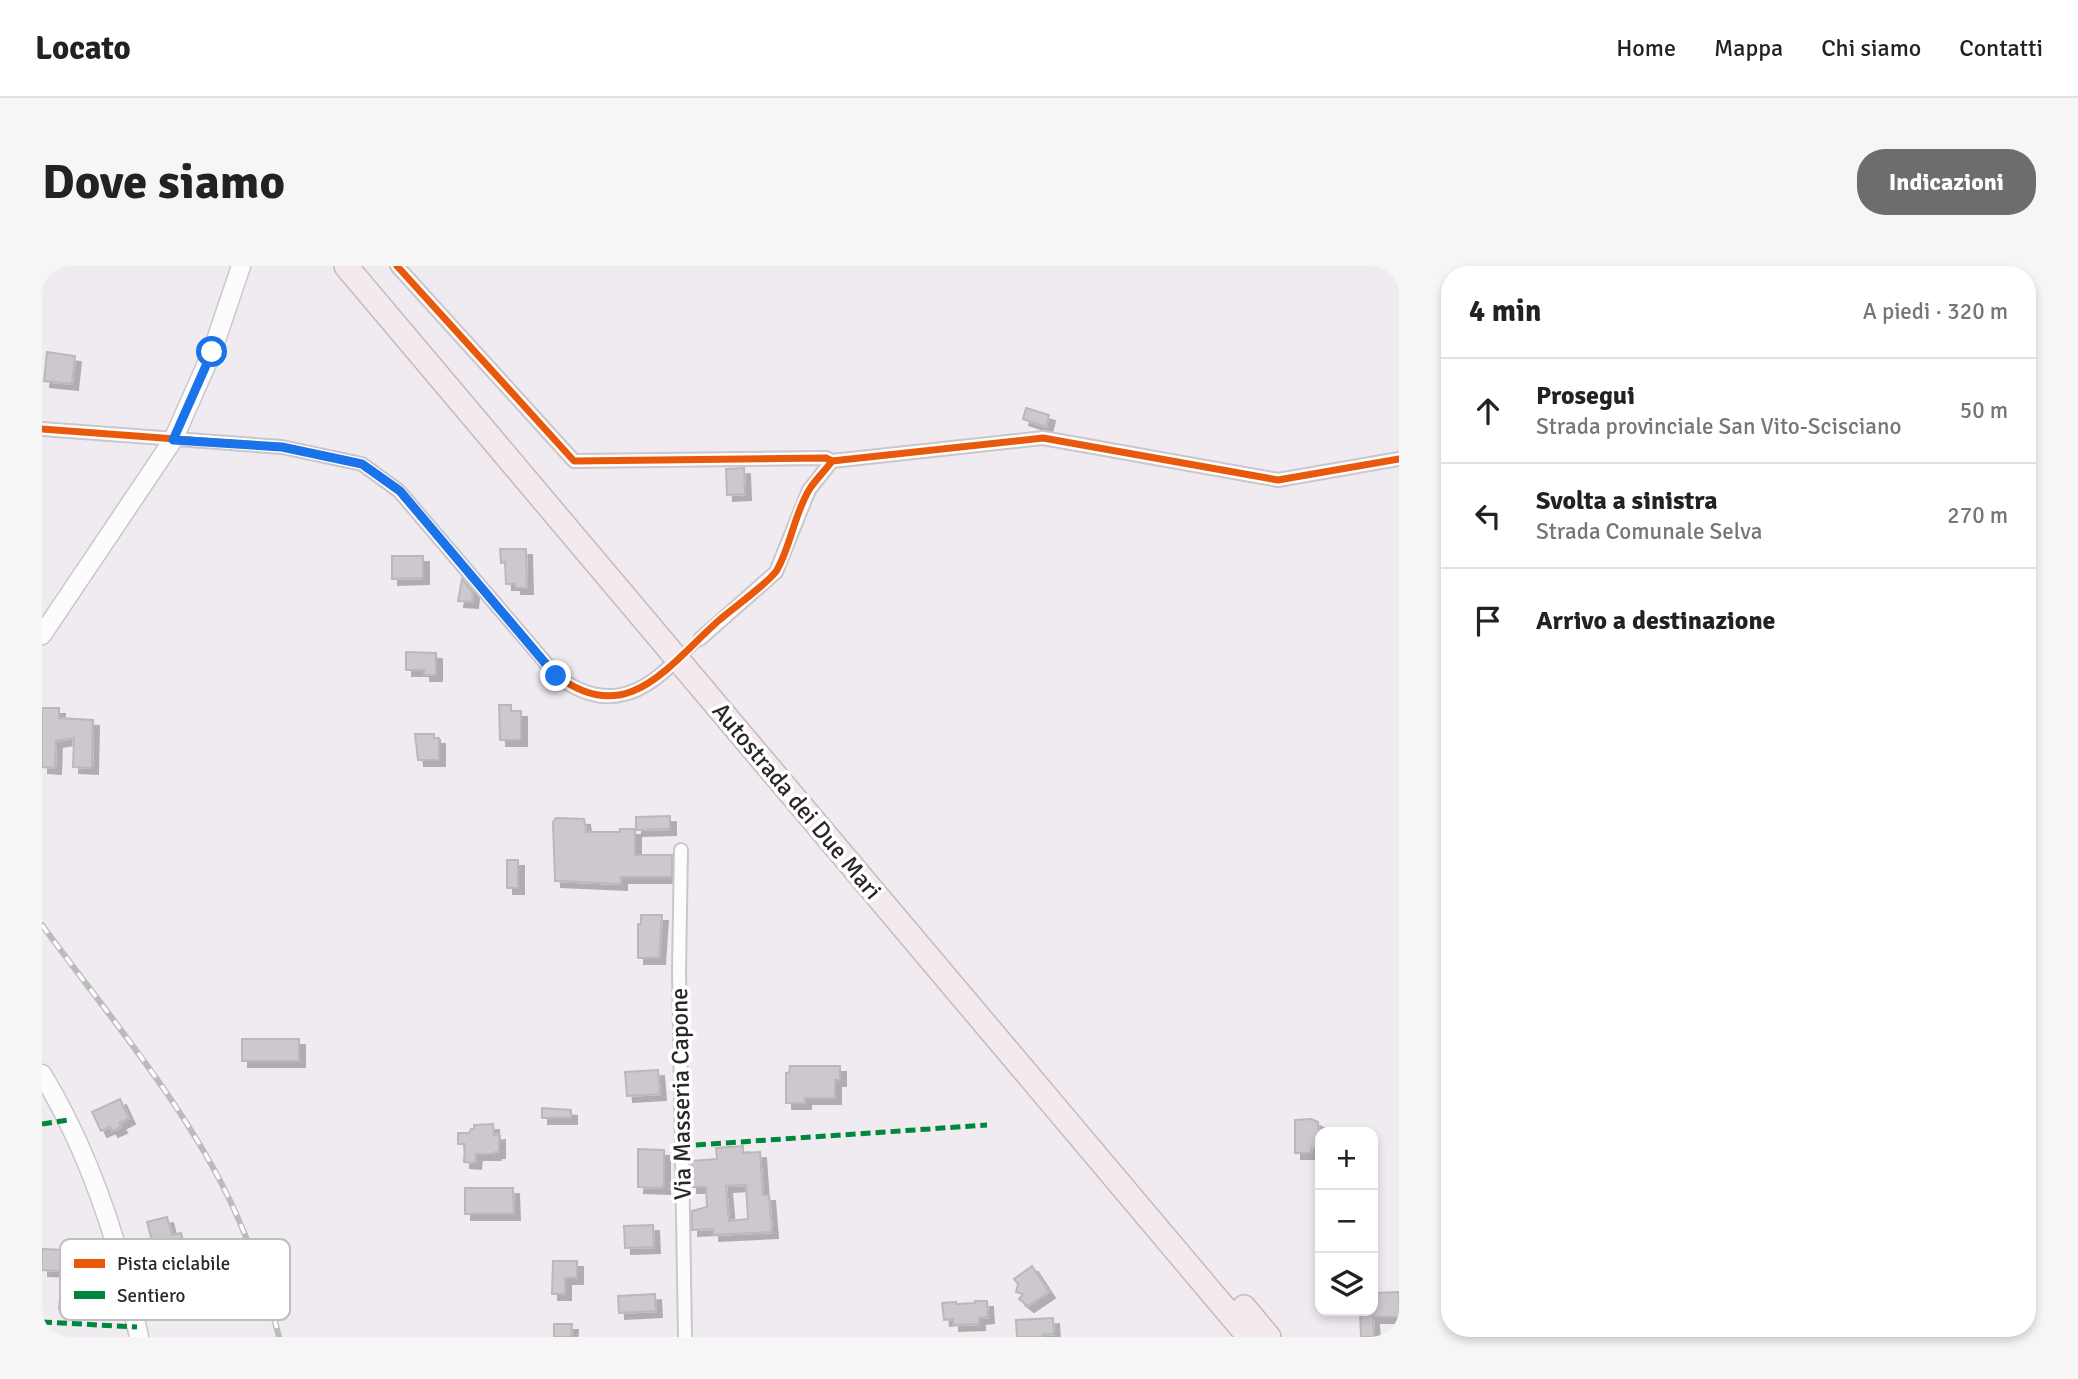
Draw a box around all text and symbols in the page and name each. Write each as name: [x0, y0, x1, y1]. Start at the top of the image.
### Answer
text: Locato: [35, 28, 131, 69]
text: Home: [1616, 33, 1676, 63]
text: Mappa: [1714, 33, 1783, 63]
text: Chi siamo: [1821, 33, 1921, 63]
text: Contatti: [1959, 33, 2043, 63]
button: Indicazioni: [1857, 149, 2036, 215]
text: Dove siamo: [42, 152, 285, 212]
text: 4 min: [1469, 293, 1541, 330]
text: A piedi · 320 m: [1863, 297, 2008, 326]
route start: [196, 336, 227, 367]
text: Prosegui: [1536, 380, 1635, 412]
icon: ahead: [1469, 392, 1507, 430]
text: 50 m: [1960, 396, 2008, 425]
text: Strada provinciale San Vito-Scisciano: [1536, 412, 1901, 441]
text: Svolta a sinistra: [1536, 485, 1718, 517]
icon: left: [1469, 497, 1507, 535]
text: 270 m: [1947, 501, 2008, 530]
text: Strada Comunale Selva: [1536, 517, 1762, 546]
icon: arrive: [1469, 602, 1507, 640]
text: Arrivo a destinazione: [1536, 605, 1776, 637]
route end: [540, 660, 571, 691]
street label: Autostrada dei Due Mari: [706, 696, 888, 906]
street label: Via Masseria Capone: [664, 988, 698, 1200]
map controls: [1315, 1127, 1378, 1316]
button: +: [1315, 1127, 1378, 1190]
button: −: [1315, 1190, 1378, 1253]
legend: [60, 1239, 290, 1320]
text: Pista ciclabile: [117, 1252, 230, 1276]
button: layers: [1315, 1253, 1378, 1316]
text: Sentiero: [117, 1284, 186, 1308]

